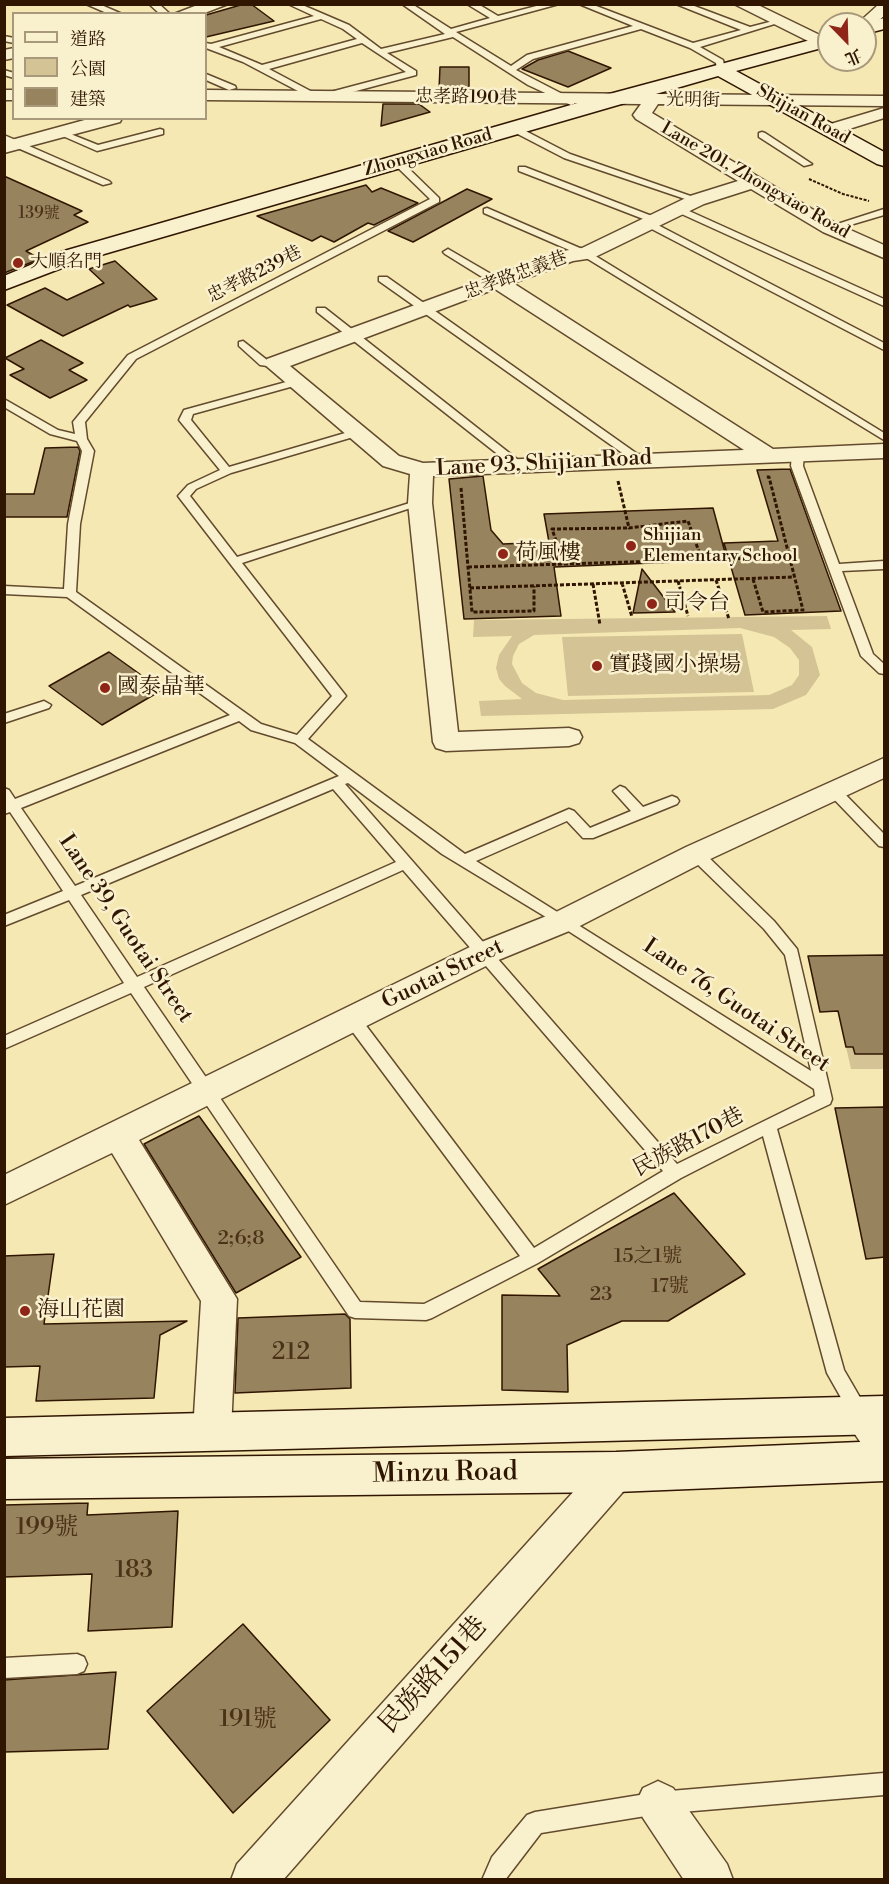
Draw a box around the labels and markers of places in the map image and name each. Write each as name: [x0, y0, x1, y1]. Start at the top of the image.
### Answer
place label: 大順名門: [30, 252, 102, 274]
marker: 大順名門: [11, 256, 25, 270]
place label: Shijian Elementary School: [643, 525, 798, 568]
marker: Shijian Elementary School: [624, 539, 638, 553]
place label: 荷風樓: [515, 541, 581, 567]
marker: 荷風樓: [496, 547, 510, 561]
place label: 司令台: [664, 591, 730, 617]
marker: 司令台: [645, 597, 659, 611]
place label: 實踐國小操場: [609, 653, 741, 679]
marker: 實踐國小操場: [590, 659, 604, 673]
place label: 國泰晶華: [117, 675, 205, 701]
marker: 國泰晶華: [98, 681, 112, 695]
place label: 海山花園: [37, 1298, 125, 1324]
marker: 海山花園: [18, 1304, 32, 1318]

